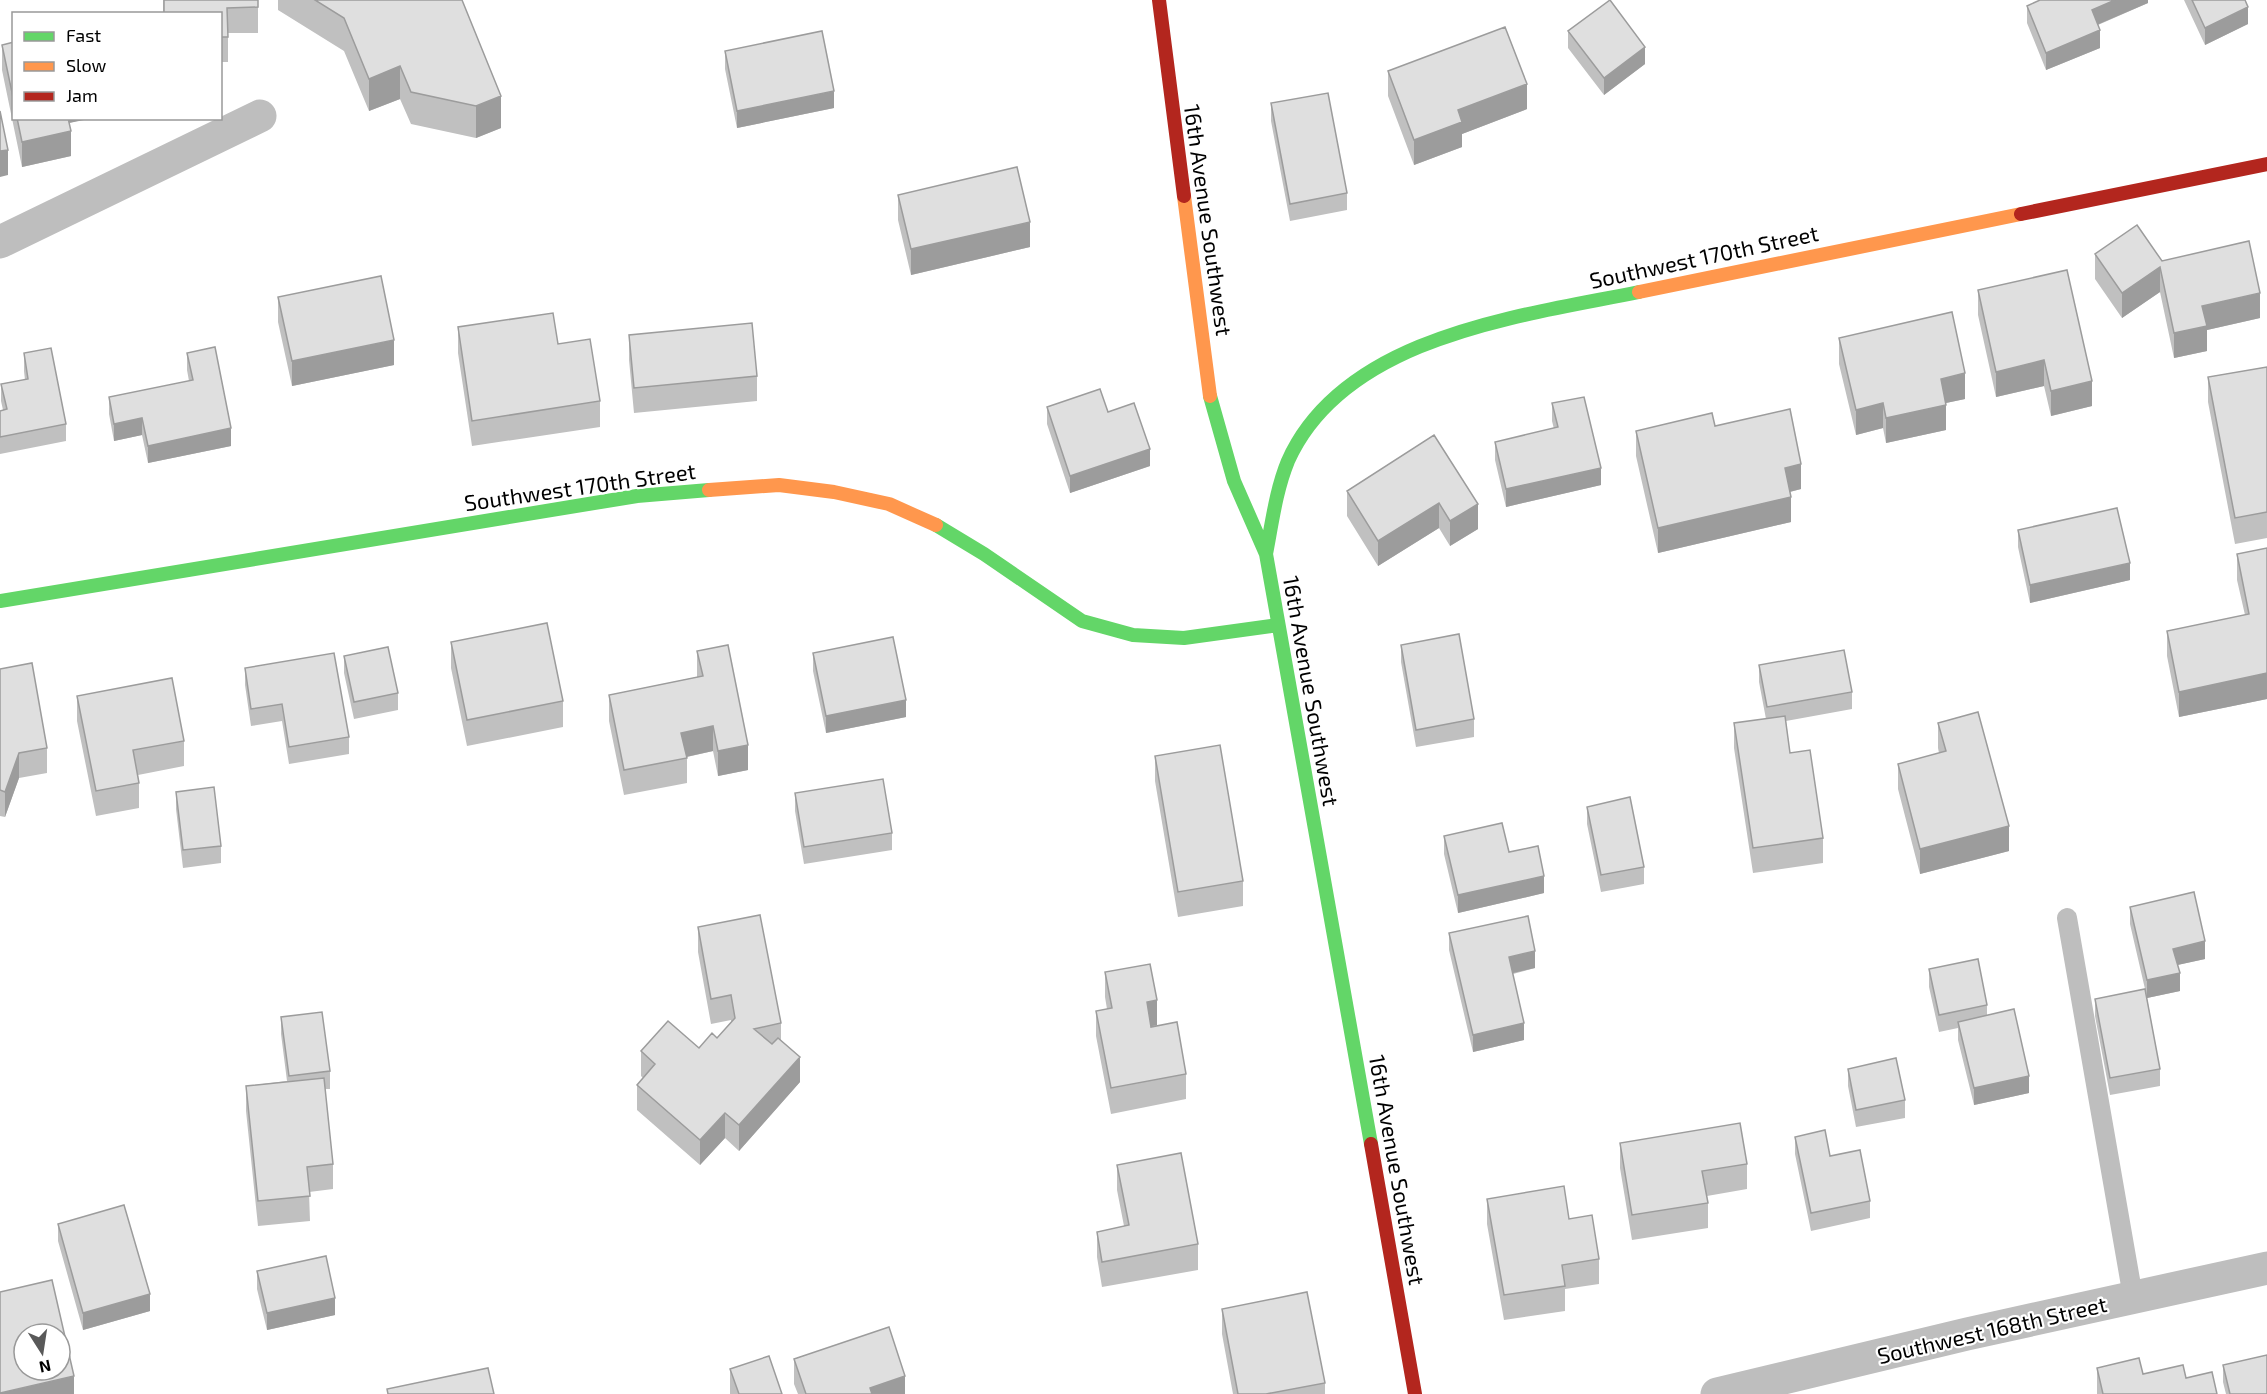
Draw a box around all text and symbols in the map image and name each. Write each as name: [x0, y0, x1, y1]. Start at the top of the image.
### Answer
legend: [12, 12, 222, 120]
text: Fast: [66, 24, 101, 46]
text: Slow: [66, 54, 107, 76]
text: Jam: [66, 84, 98, 106]
street label: 16th Avenue Southwest: [1180, 102, 1238, 337]
street label: Southwest 170th Street: [1587, 219, 1821, 293]
street label: Southwest 170th Street: [462, 457, 697, 515]
street label: 16th Avenue Southwest: [1279, 574, 1345, 808]
street label: 16th Avenue Southwest: [1365, 1053, 1431, 1287]
street label: Southwest 168th Street: [1874, 1290, 2109, 1368]
north arrow: [12, 1322, 72, 1382]
text: N: [38, 1357, 53, 1378]

